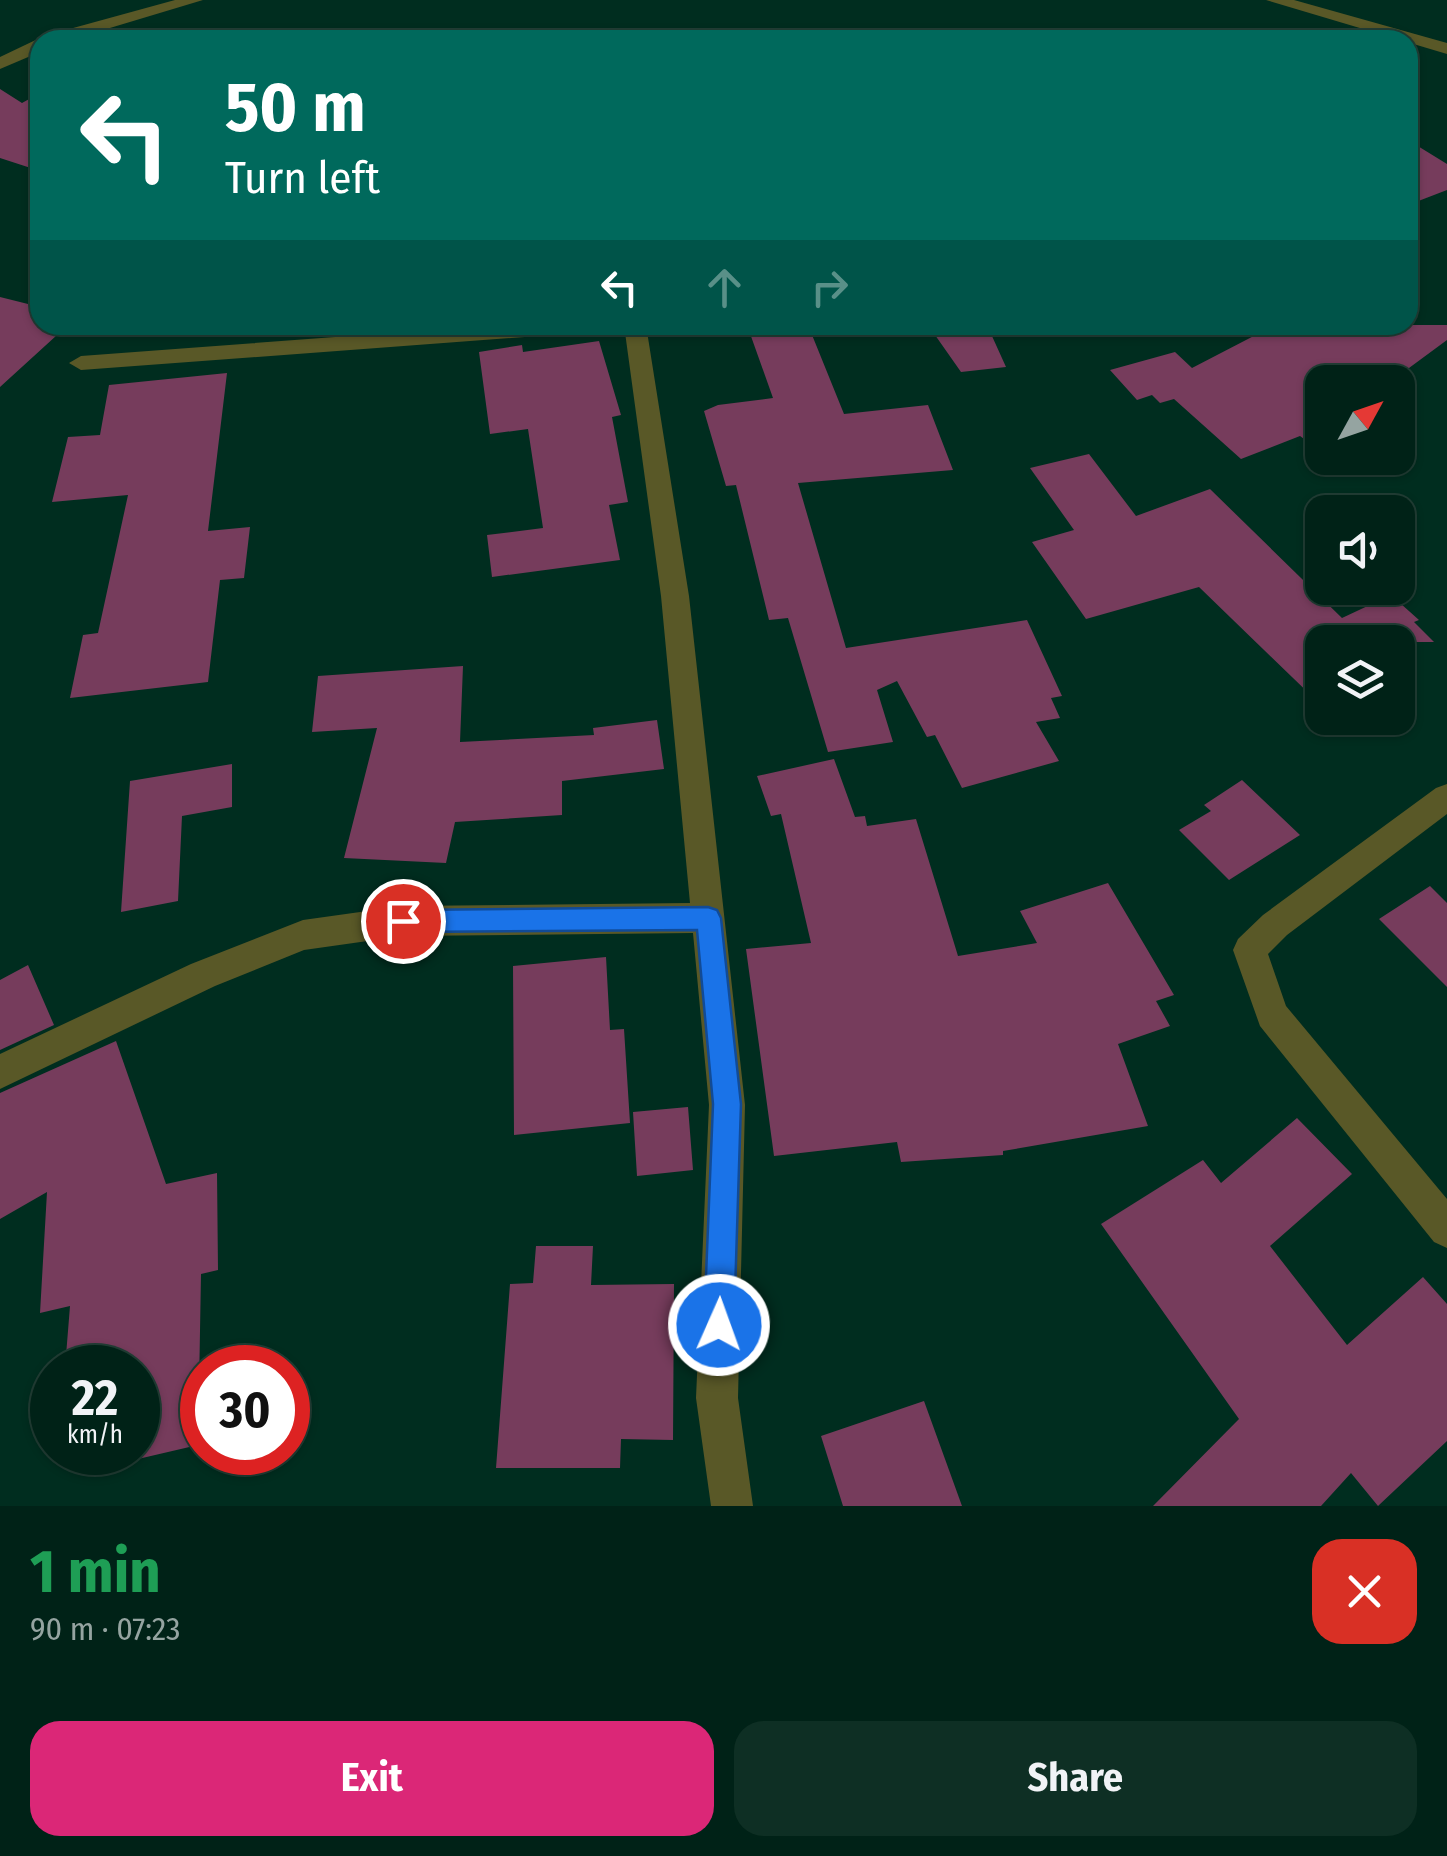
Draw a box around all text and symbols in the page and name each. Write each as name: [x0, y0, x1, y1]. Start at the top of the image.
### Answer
text: 50 m: [225, 66, 366, 150]
icon: left: [60, 70, 190, 200]
text: Turn left: [225, 151, 380, 205]
icon: left: [592, 260, 647, 315]
icon: ahead: [697, 260, 752, 315]
icon: right: [802, 260, 857, 315]
north arrow: [1305, 365, 1415, 475]
map controls: [1305, 365, 1415, 735]
button: sound: [1305, 495, 1415, 605]
button: layers: [1305, 625, 1415, 735]
pin: [361, 879, 446, 964]
icon: arrive: [376, 894, 431, 949]
position arrow: [667, 1273, 771, 1377]
speed limit sign: 30: [180, 1345, 310, 1475]
text: 22: [72, 1368, 118, 1428]
text: km/h: [67, 1420, 123, 1450]
text: 1 min: [30, 1536, 161, 1608]
button: close: [1312, 1539, 1417, 1644]
text: 90 m · 07:23: [30, 1610, 181, 1648]
button: Exit: [30, 1721, 714, 1836]
button: Share: [734, 1721, 1417, 1836]

